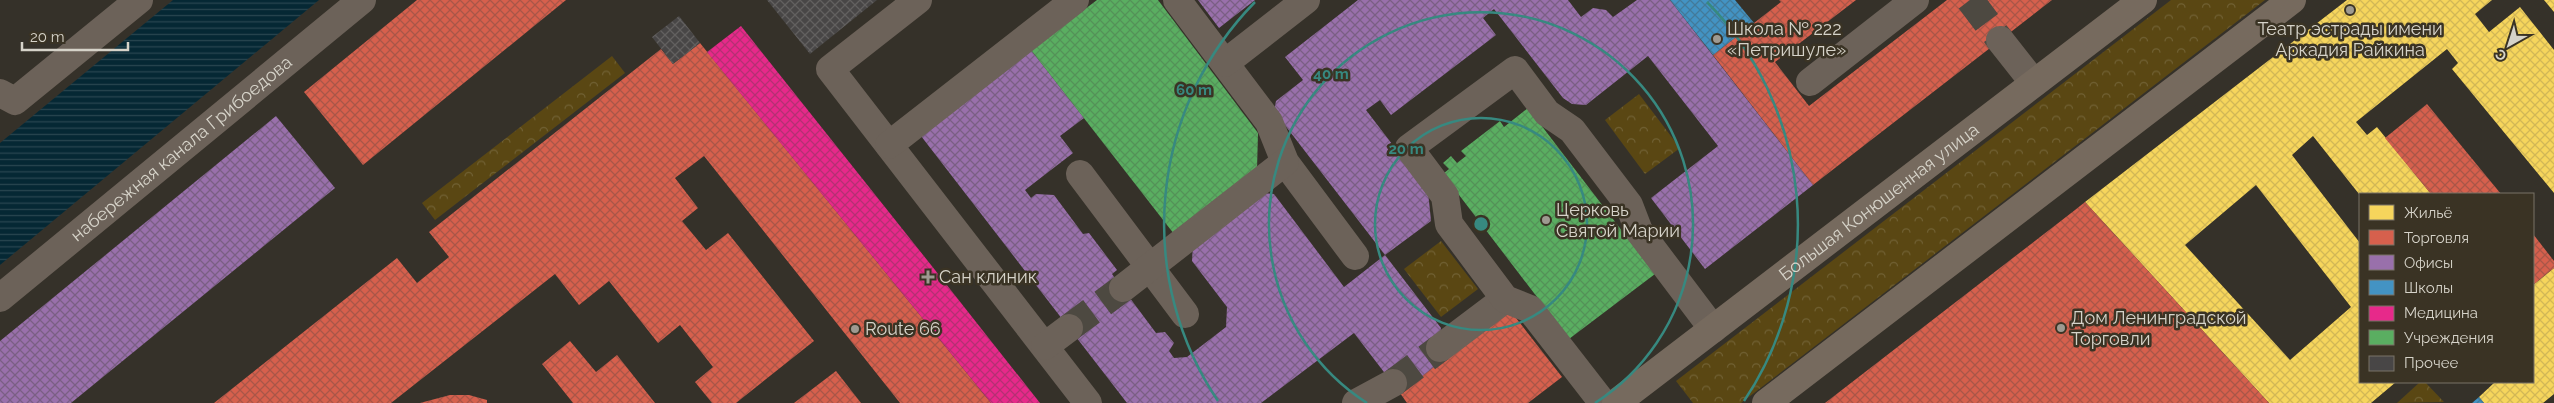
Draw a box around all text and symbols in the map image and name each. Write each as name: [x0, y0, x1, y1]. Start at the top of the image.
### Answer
marker: Театр эстрады имени Аркадия Райкина: [2344, 4, 2356, 16]
place label: Школа № 222 «Петришуле»: [1727, 18, 1846, 60]
place label: Театр эстрады имени Аркадия Райкина: [2257, 18, 2443, 60]
scale bar: [22, 20, 129, 52]
north arrow: [2484, 20, 2534, 70]
text: 20 m: [30, 28, 65, 46]
marker: Школа № 222 «Петришуле»: [1711, 33, 1723, 45]
text: С: [2492, 46, 2510, 64]
street label: набережная канала Грибоедова: [66, 51, 296, 245]
text: 40 m: [1313, 65, 1349, 83]
text: 60 m: [1176, 81, 1212, 99]
street label: Большая Конюшенная улица: [1775, 119, 1983, 285]
text: 20 m: [1388, 140, 1424, 158]
legend: [2359, 193, 2534, 383]
place label: Церковь Святой Марии: [1556, 199, 1680, 241]
text: Жильё: [2404, 204, 2453, 222]
marker: Церковь Святой Марии: [1540, 214, 1552, 226]
centre of rings: [1472, 215, 1490, 233]
text: Торговля: [2404, 229, 2469, 247]
text: Офисы: [2404, 254, 2453, 272]
place label: Сан клиник: [939, 266, 1037, 287]
marker: Сан клиник: [921, 270, 935, 284]
text: Школы: [2404, 279, 2453, 297]
text: Медицина: [2404, 304, 2478, 322]
place label: Дом Ленинградской Торговли: [2071, 307, 2247, 349]
place label: Route 66: [865, 318, 941, 339]
marker: Дом Ленинградской Торговли: [2055, 322, 2067, 334]
marker: Route 66: [849, 323, 861, 335]
text: Учреждения: [2404, 329, 2494, 347]
text: Прочее: [2404, 354, 2458, 372]

